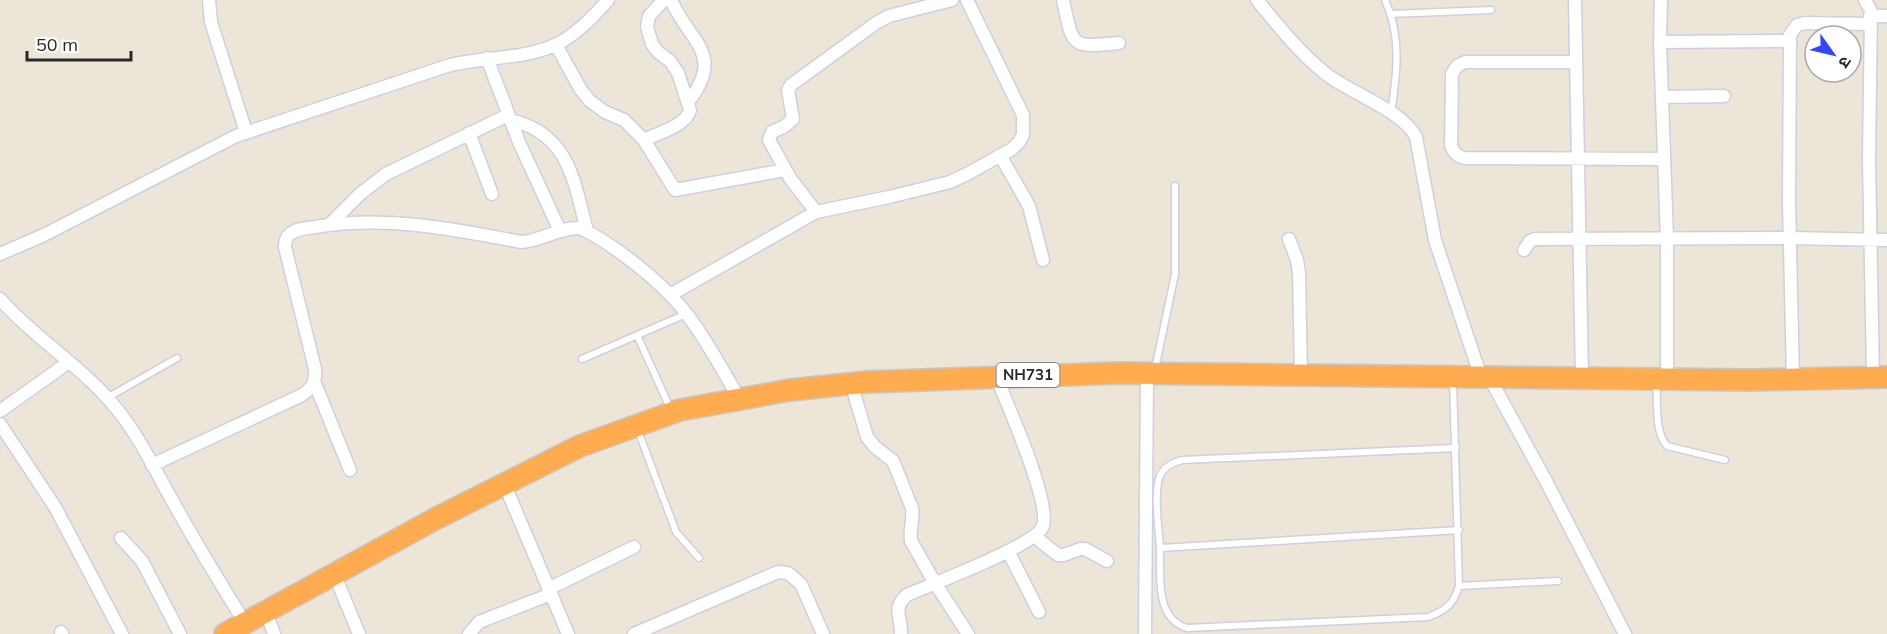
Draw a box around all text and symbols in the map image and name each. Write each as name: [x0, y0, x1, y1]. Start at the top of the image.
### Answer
scale bar: [27, 24, 130, 62]
north arrow: [1803, 24, 1863, 84]
text: 50 m: [36, 33, 78, 56]
text: उ: [1834, 53, 1856, 72]
road number: NH731: [996, 363, 1060, 387]

